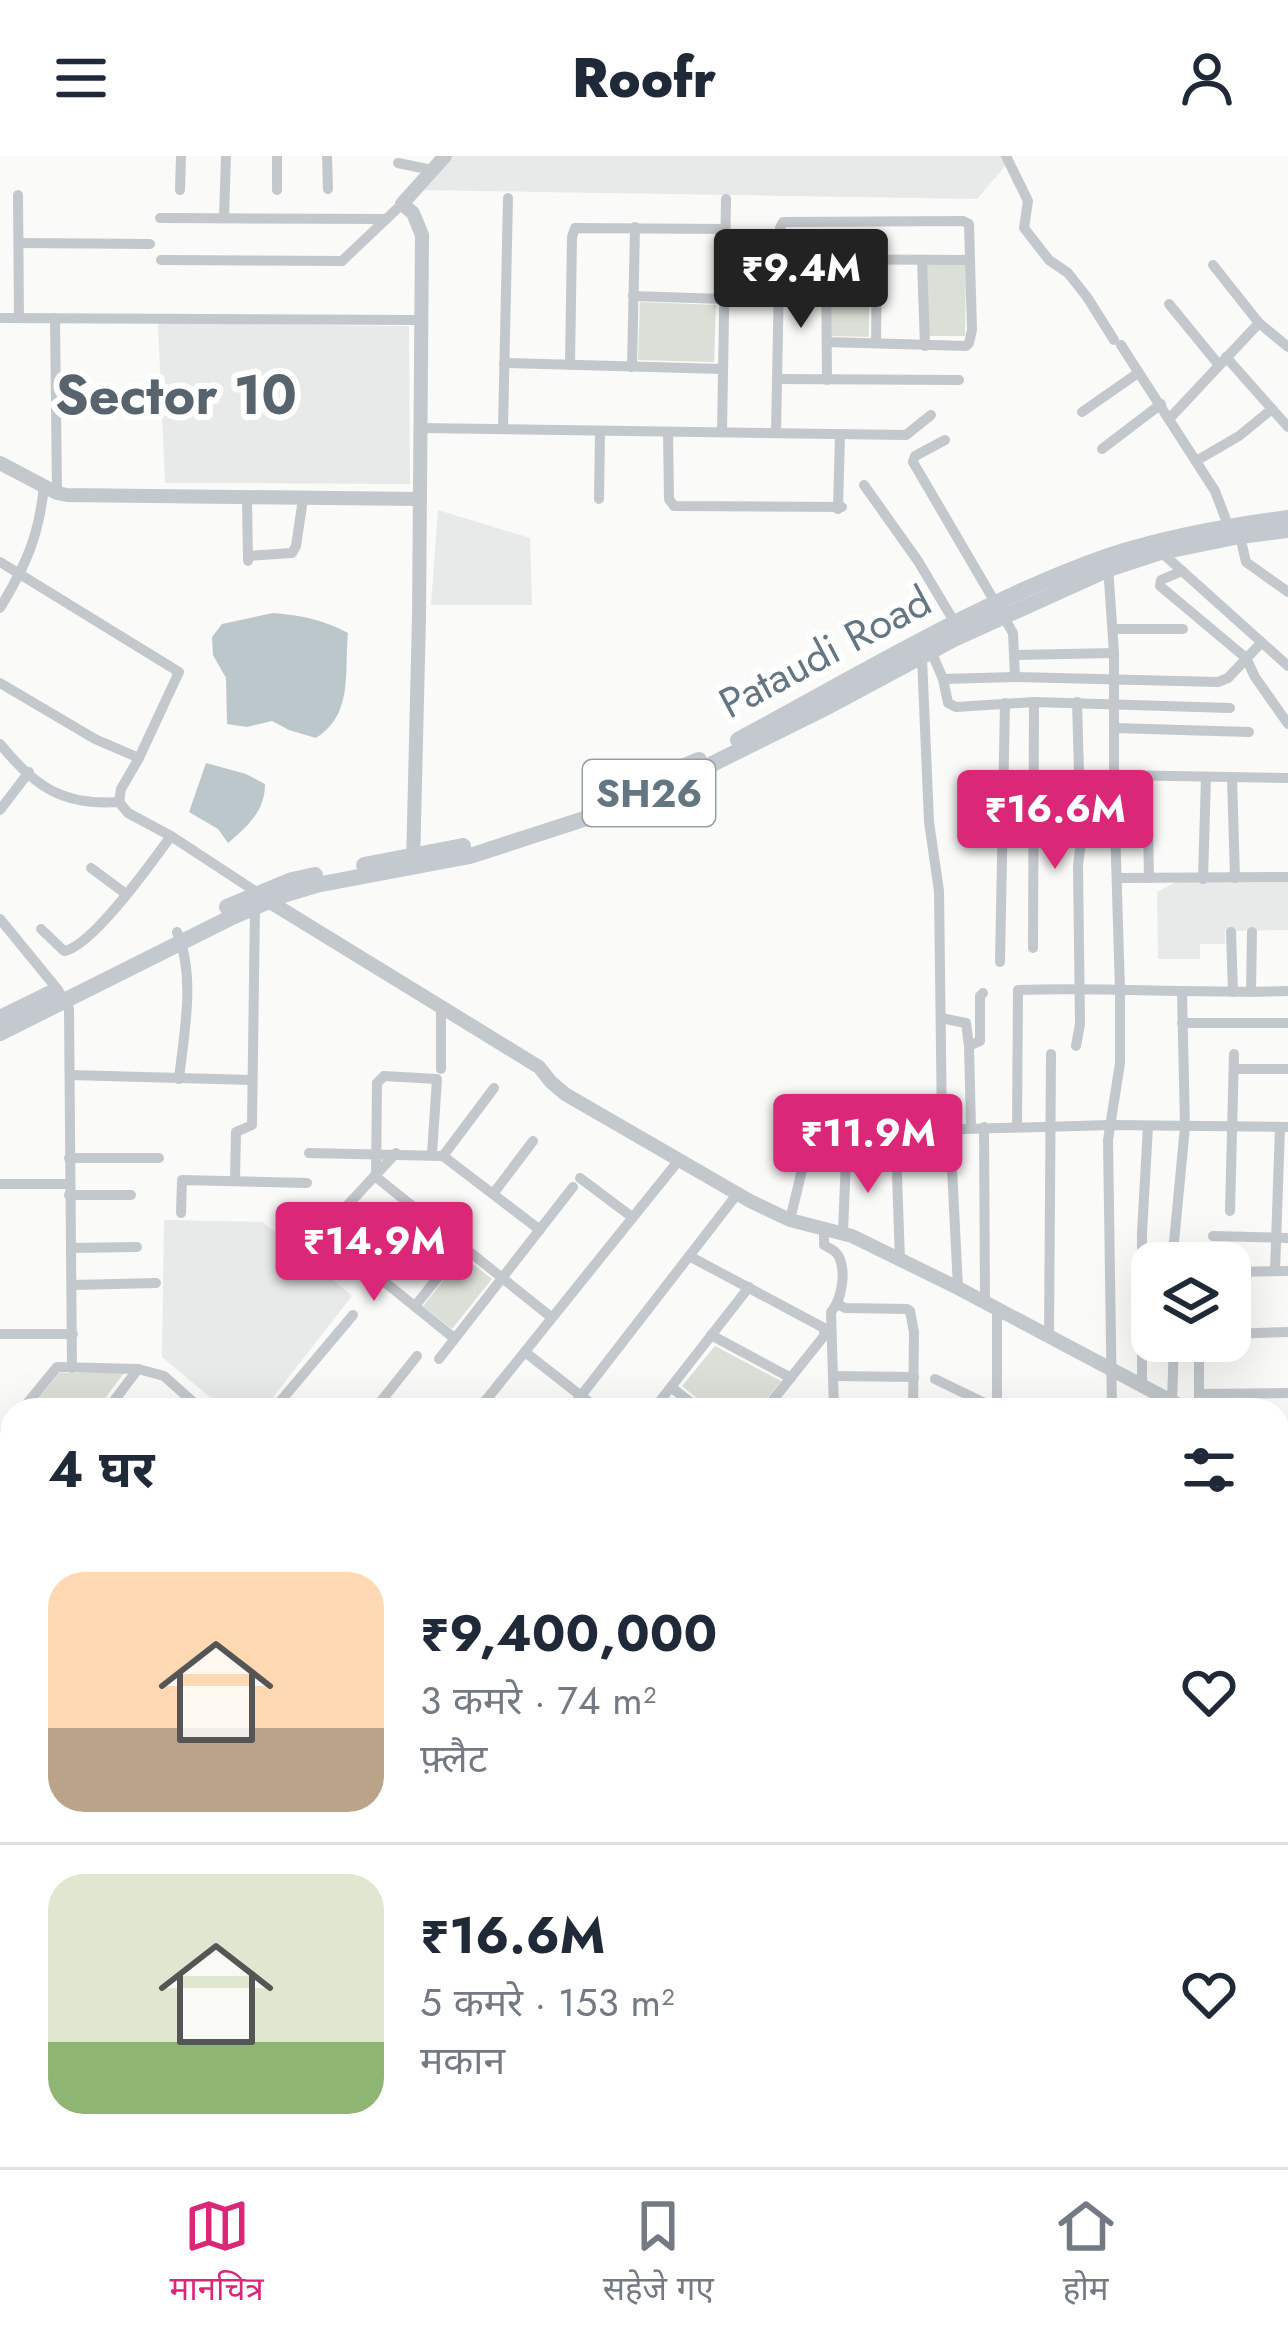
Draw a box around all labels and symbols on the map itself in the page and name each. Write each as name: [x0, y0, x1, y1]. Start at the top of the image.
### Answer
pin: ₹9.4M: [717, 229, 885, 331]
district label: Sector 10: [55, 356, 297, 434]
street label: Pataudi Road: [708, 571, 942, 733]
road number: SH26: [583, 760, 715, 826]
pin: ₹16.6M: [957, 770, 1153, 872]
pin: ₹11.9M: [770, 1094, 966, 1196]
pin: ₹14.9M: [276, 1202, 472, 1304]

